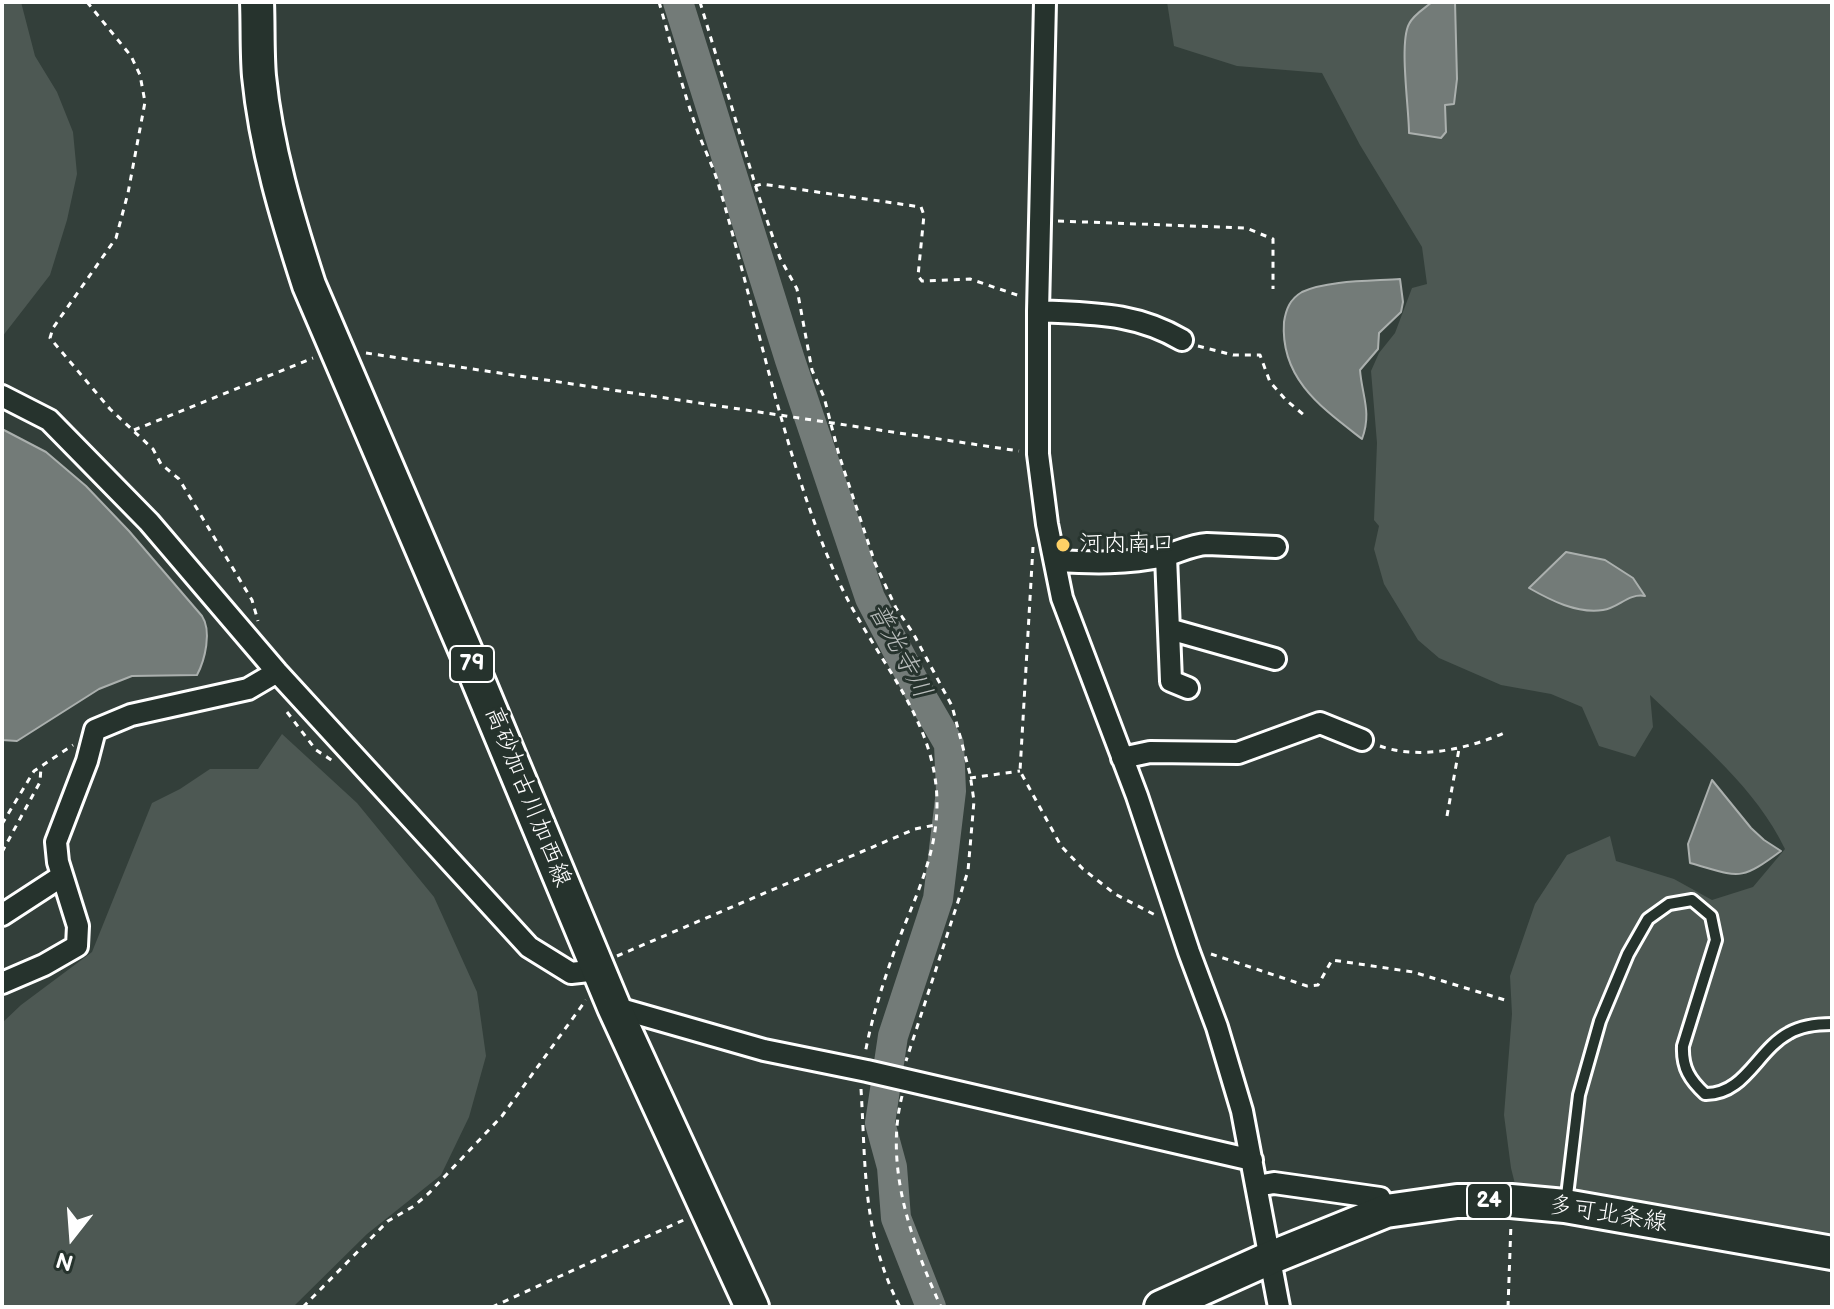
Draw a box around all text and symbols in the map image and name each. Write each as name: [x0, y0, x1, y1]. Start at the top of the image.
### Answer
place label: 河内南口: [1079, 531, 1175, 559]
marker: 河内南口: [1054, 536, 1072, 554]
water label: 普光寺川: [861, 598, 937, 704]
road number: 79: [450, 646, 494, 682]
street label: 高砂加古川加西線: [478, 703, 576, 891]
road number: 24: [1467, 1183, 1511, 1219]
street label: 多可北条線: [1546, 1191, 1670, 1239]
north arrow: [32, 1197, 112, 1277]
text: N: [53, 1245, 77, 1276]

